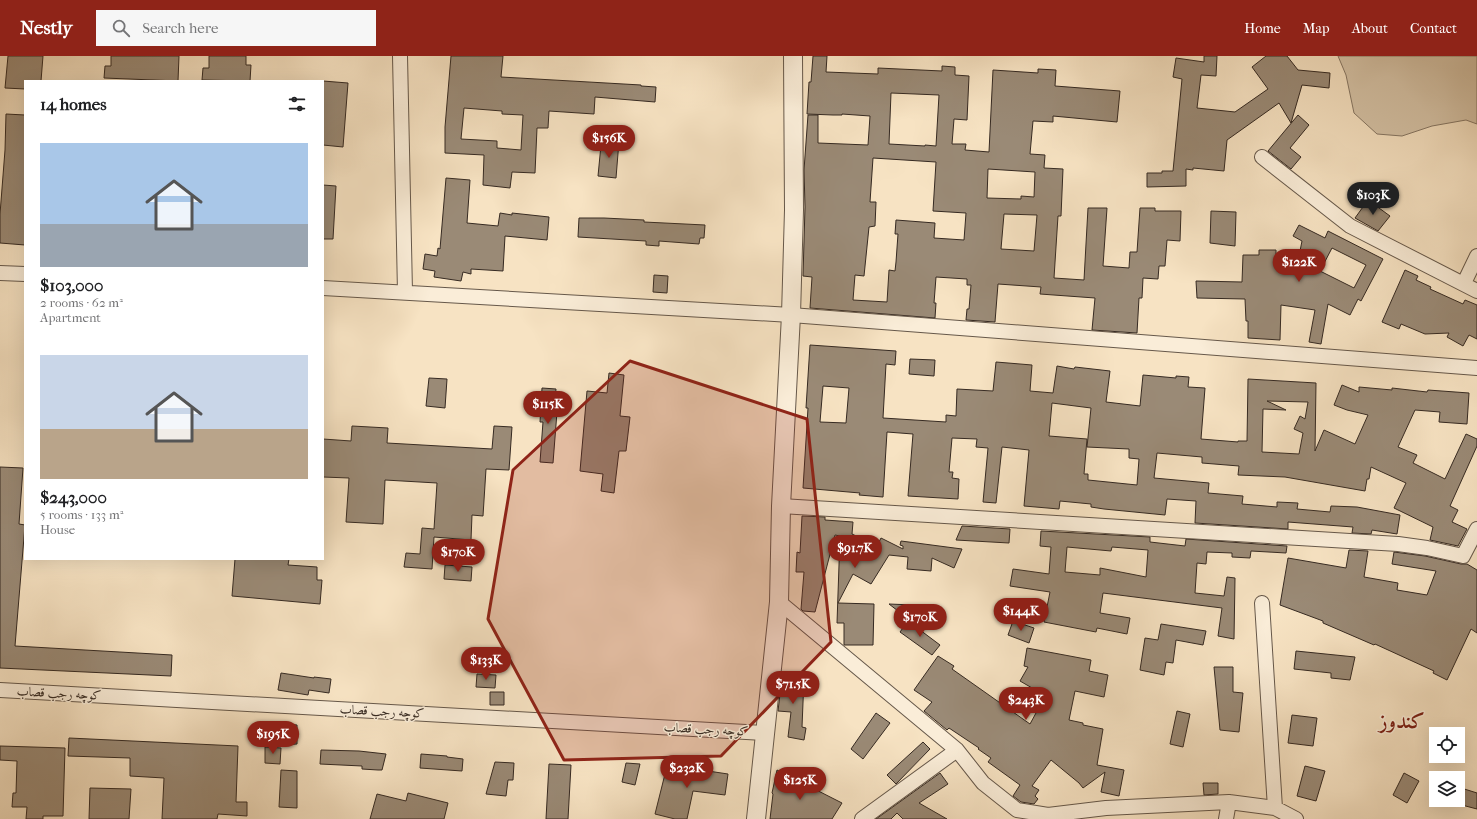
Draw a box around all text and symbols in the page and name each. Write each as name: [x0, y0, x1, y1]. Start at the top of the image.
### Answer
search box: [96, 10, 376, 46]
text: Nestly: [20, 17, 72, 39]
icon: search: [110, 17, 132, 39]
text: Search here: [142, 19, 218, 37]
text: Home: [1244, 20, 1281, 37]
text: Map: [1303, 20, 1330, 37]
text: About: [1352, 20, 1388, 37]
text: Contact: [1410, 20, 1457, 37]
icon: filters: [286, 93, 308, 115]
text: 14 homes: [40, 94, 107, 114]
pin: $156K: [581, 125, 637, 159]
text: $156K: [592, 130, 626, 145]
icon: home: [138, 169, 210, 241]
pin: $103K: [1345, 182, 1401, 216]
text: $103K: [1356, 187, 1390, 202]
pin: $122K: [1271, 249, 1327, 283]
text: $122K: [1282, 254, 1316, 269]
text: $103,000: [40, 275, 103, 295]
text: 2 rooms · 62 m²: [40, 295, 123, 310]
text: Apartment: [40, 310, 101, 325]
icon: home: [138, 381, 210, 453]
pin: $115K: [520, 391, 576, 425]
text: $115K: [532, 396, 564, 411]
text: $243,000: [40, 487, 107, 507]
text: 5 rooms · 133 m²: [40, 507, 123, 522]
text: House: [40, 522, 75, 537]
pin: $91.7K: [822, 535, 888, 569]
pin: $170K: [430, 539, 486, 573]
text: $91.7K: [837, 540, 873, 555]
text: $170K: [441, 544, 475, 559]
pin: $144K: [993, 598, 1049, 632]
text: $144K: [1003, 603, 1039, 618]
pin: $170K: [892, 604, 948, 638]
text: $170K: [903, 609, 937, 624]
pin: $133K: [458, 647, 514, 681]
text: $133K: [470, 652, 502, 667]
pin: $71.5K: [760, 671, 826, 705]
text: $71.5K: [775, 676, 811, 691]
street label: کوچه رجب قصاب: [16, 683, 102, 705]
pin: $243K: [998, 687, 1054, 721]
text: $243K: [1008, 692, 1044, 707]
street label: کوچه رجب قصاب: [339, 701, 425, 723]
district label: کندوز: [1377, 709, 1425, 734]
street label: کوچه رجب قصاب: [663, 719, 749, 741]
pin: $195K: [245, 721, 301, 755]
text: $195K: [256, 726, 290, 741]
map controls: [1429, 727, 1465, 807]
button: locate: [1429, 727, 1465, 763]
pin: $232K: [659, 755, 715, 789]
text: $232K: [669, 760, 705, 775]
pin: $125K: [772, 767, 828, 801]
button: layers: [1429, 771, 1465, 807]
text: $125K: [783, 772, 817, 787]

